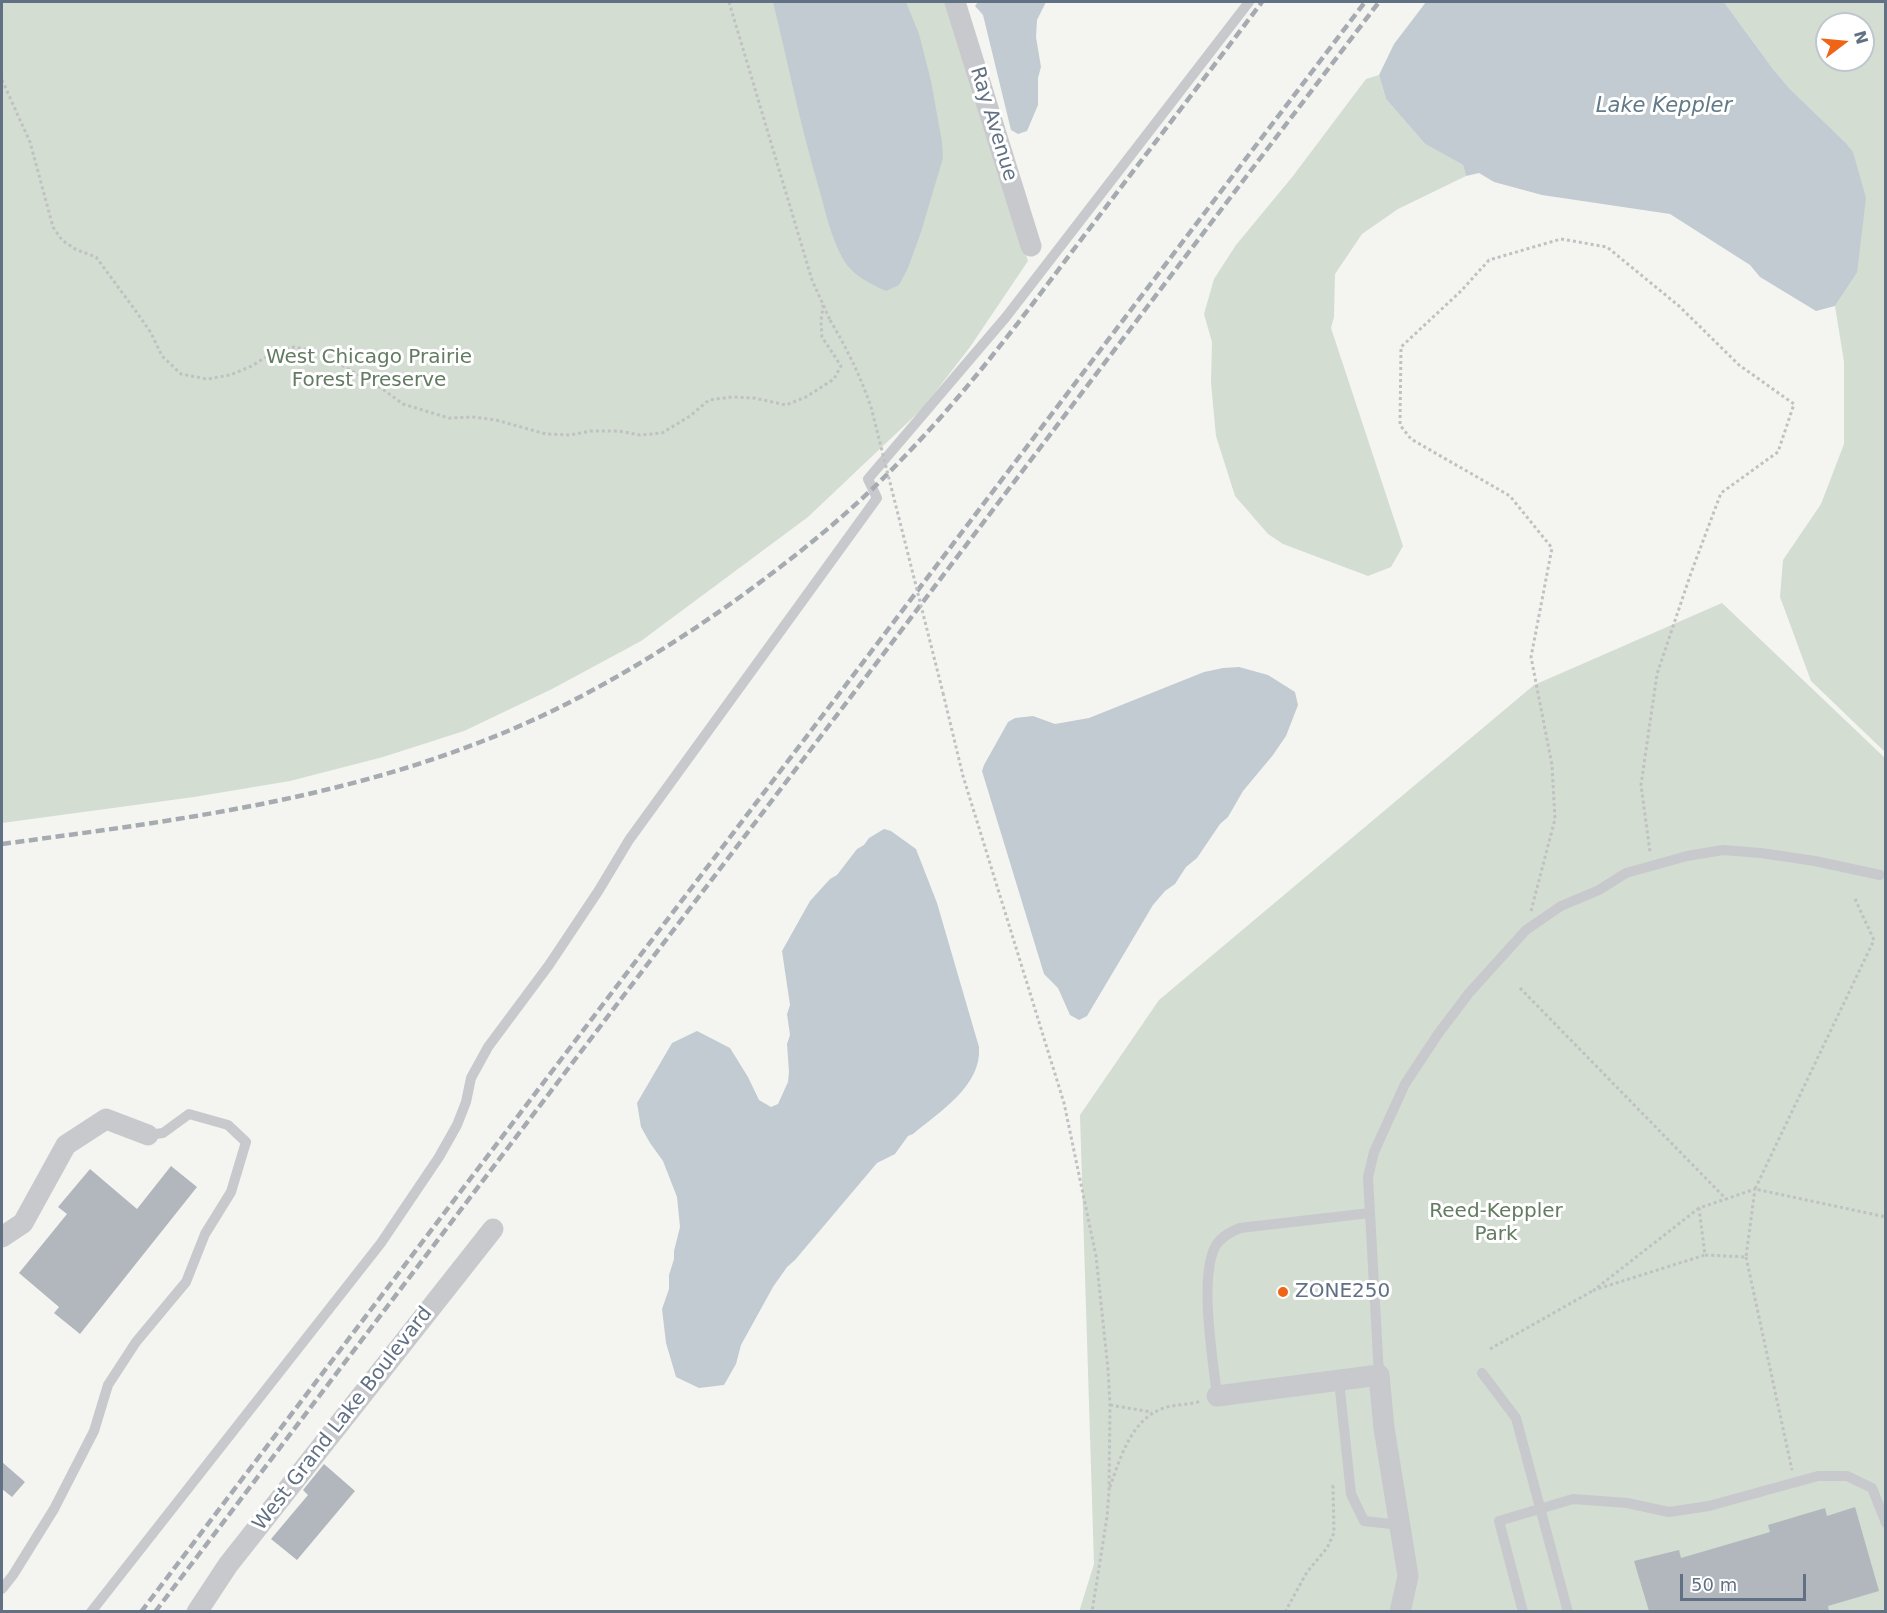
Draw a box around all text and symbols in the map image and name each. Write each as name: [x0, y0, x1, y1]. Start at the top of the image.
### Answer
north arrow: [1815, 12, 1875, 72]
text: N: [1850, 28, 1872, 46]
street label: Ray Avenue: [964, 64, 1022, 184]
water label: Lake Keppler: [1596, 94, 1732, 120]
park label: West Chicago Prairie Forest Preserve: [266, 346, 472, 393]
park label: Reed-Keppler Park: [1429, 1200, 1563, 1247]
place label: ZONE250: [1295, 1280, 1390, 1304]
marker: ZONE250: [1276, 1285, 1290, 1299]
street label: West Grand Lake Boulevard: [248, 1302, 438, 1536]
scale bar: [1683, 1562, 1809, 1600]
text: 50 m: [1691, 1574, 1737, 1595]

